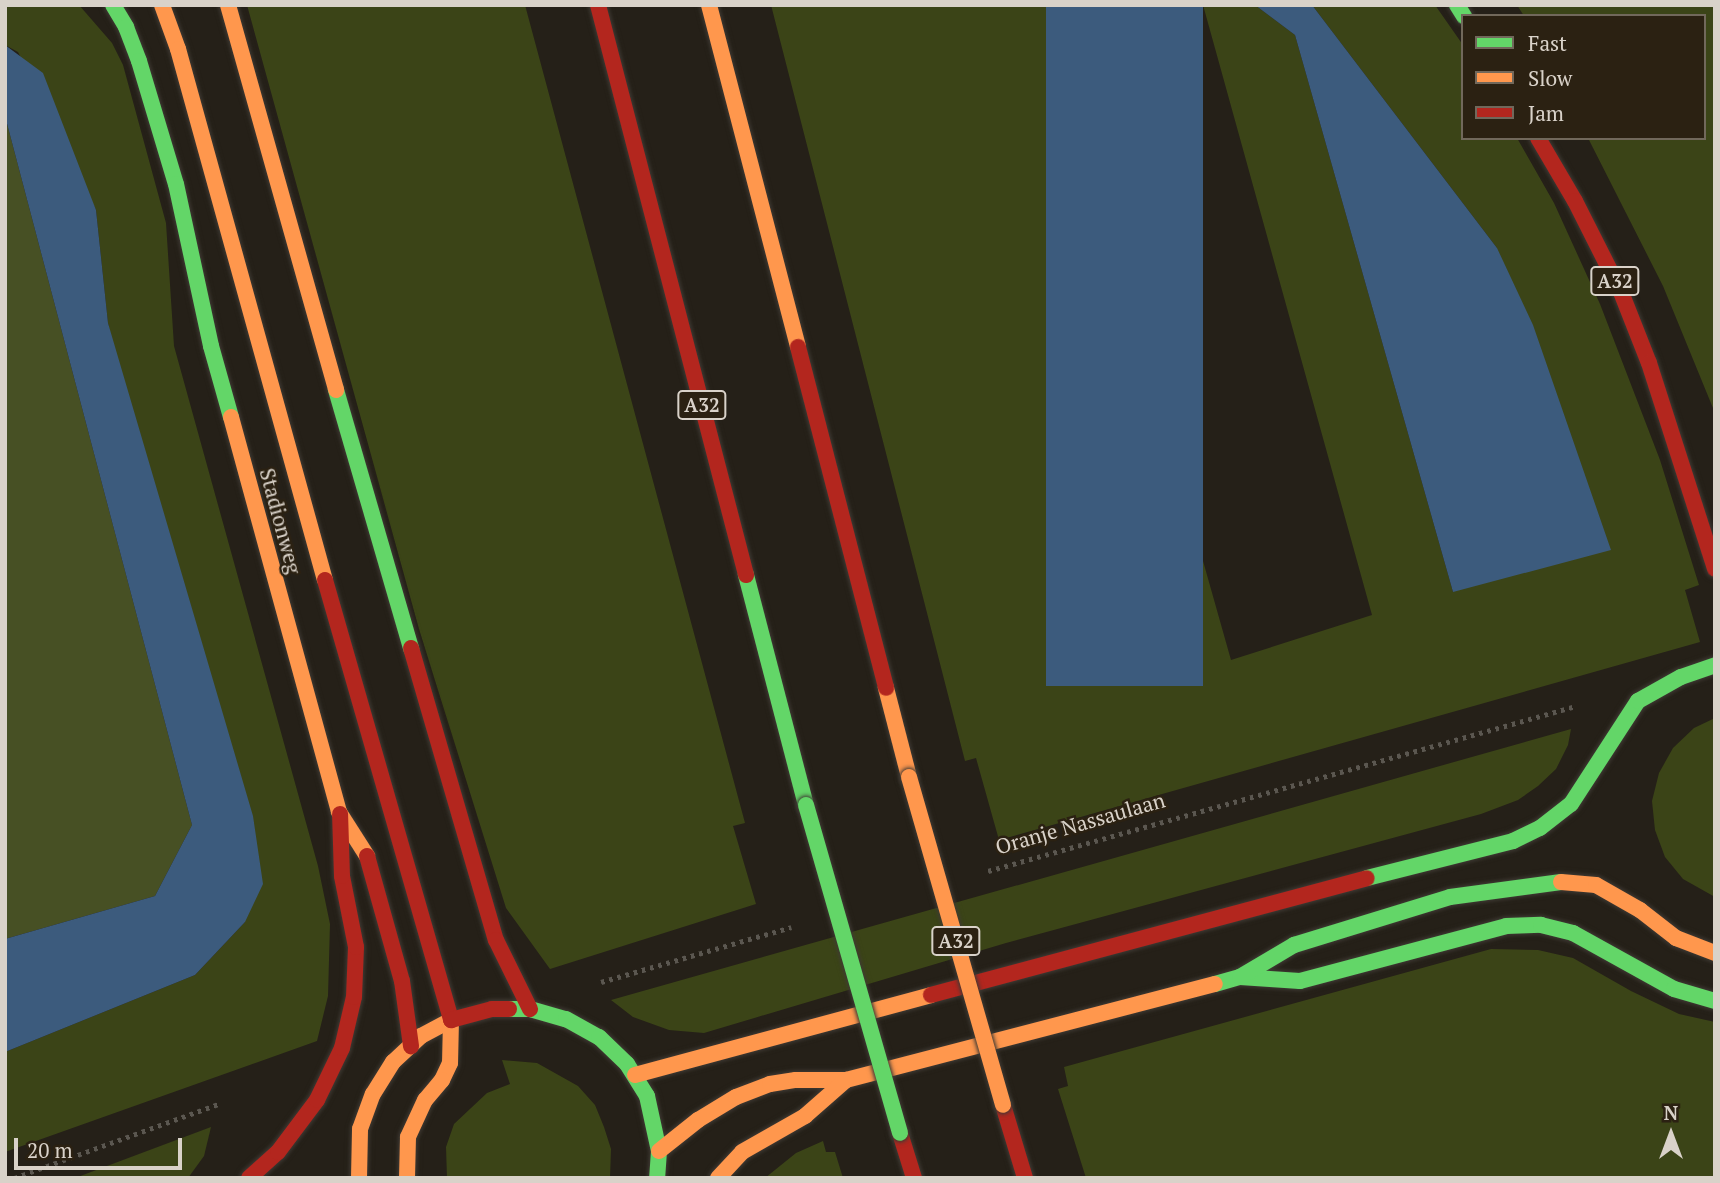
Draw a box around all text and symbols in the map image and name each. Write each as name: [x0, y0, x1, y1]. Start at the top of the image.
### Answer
legend: [1461, 14, 1706, 140]
text: Fast: [1528, 29, 1567, 57]
text: Slow: [1528, 64, 1572, 92]
text: Jam: [1528, 99, 1564, 127]
road number: A32: [1589, 266, 1641, 296]
road number: A32: [676, 390, 728, 420]
street label: Stadionweg: [255, 465, 307, 577]
street label: Oranje Nassaulaan: [992, 787, 1168, 859]
road number: A32: [930, 925, 982, 956]
north arrow: [1636, 1099, 1706, 1169]
text: N: [1664, 1100, 1678, 1125]
scale bar: [18, 1124, 186, 1168]
text: 20 m: [27, 1136, 73, 1164]

